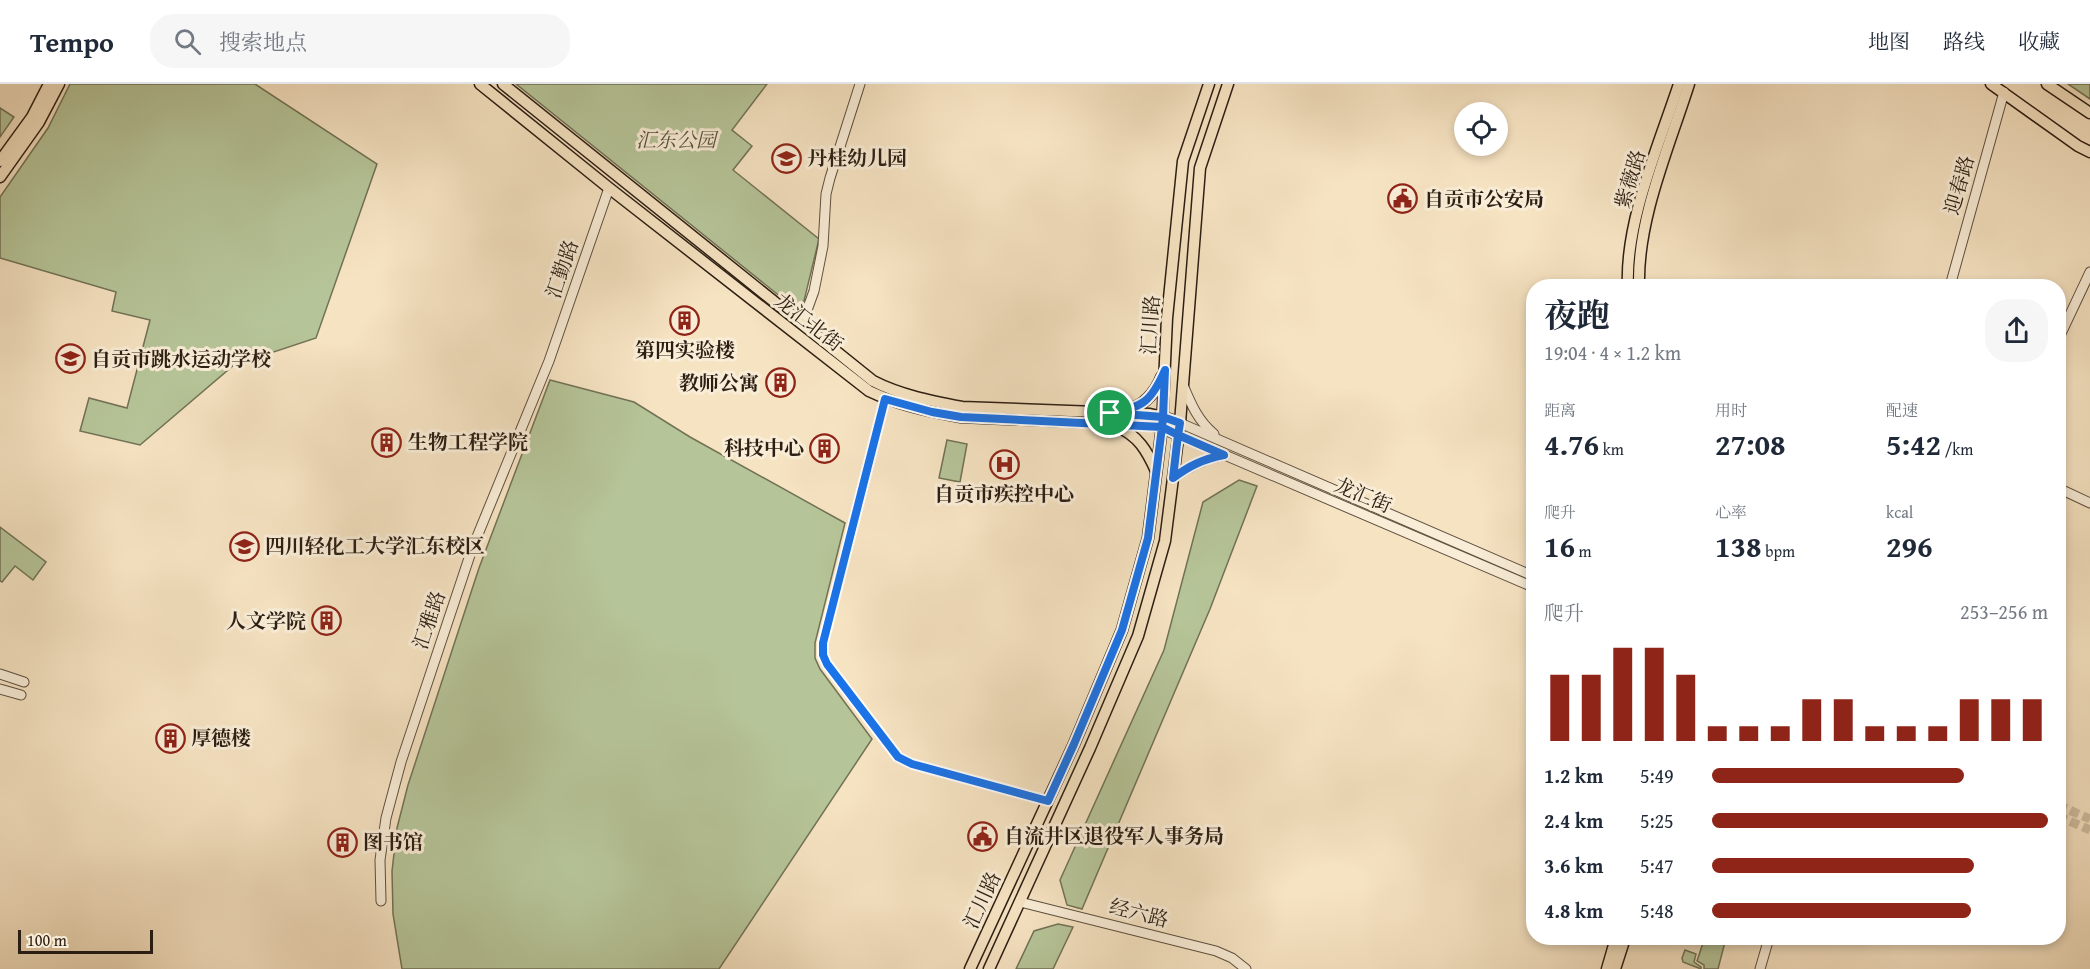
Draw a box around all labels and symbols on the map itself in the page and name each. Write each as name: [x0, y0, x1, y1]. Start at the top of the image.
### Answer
park label: 汇东公园: [636, 125, 719, 154]
school or university icon: 丹桂幼儿园: [770, 142, 802, 174]
place label: 丹桂幼儿园: [807, 143, 907, 172]
street label: 紫薇路: [1607, 146, 1652, 212]
street label: 迎春路: [1936, 152, 1981, 218]
public building icon: 自贡市公安局: [1387, 183, 1419, 215]
place label: 自贡市公安局: [1424, 184, 1544, 213]
street label: 汇勤路: [538, 236, 585, 302]
street label: 龙汇北街: [769, 286, 850, 358]
street label: 汇川路: [1133, 294, 1166, 356]
building icon: 第四实验楼: [669, 304, 701, 336]
place label: 第四实验楼: [635, 335, 735, 364]
school or university icon: 自贡市跳水运动学校: [54, 343, 86, 375]
place label: 自贡市跳水运动学校: [91, 344, 271, 373]
building icon: 教师公寓: [764, 367, 796, 399]
place label: 教师公寓: [679, 368, 759, 397]
pin: [1084, 387, 1135, 438]
building icon: 生物工程学院: [371, 426, 403, 458]
place label: 生物工程学院: [408, 427, 528, 456]
building icon: 科技中心: [809, 432, 841, 464]
place label: 科技中心: [724, 433, 804, 462]
hospital icon: 自贡市疾控中心: [988, 448, 1020, 480]
street label: 龙汇街: [1330, 469, 1396, 520]
place label: 自贡市疾控中心: [934, 479, 1074, 508]
school or university icon: 四川轻化工大学汇东校区: [228, 530, 260, 562]
place label: 四川轻化工大学汇东校区: [265, 531, 485, 560]
street label: 汇雅路: [405, 587, 452, 653]
building icon: 人文学院: [311, 605, 343, 637]
place label: 人文学院: [226, 606, 306, 635]
building icon: 厚德楼: [154, 722, 186, 754]
place label: 厚德楼: [191, 723, 251, 752]
public building icon: 自流井区退役军人事务局: [967, 820, 999, 852]
place label: 自流井区退役军人事务局: [1004, 821, 1224, 850]
building icon: 图书馆: [326, 826, 358, 858]
place label: 图书馆: [363, 827, 423, 856]
street label: 汇川路: [956, 866, 1007, 933]
street label: 经六路: [1107, 891, 1172, 934]
scale bar: [18, 927, 153, 954]

